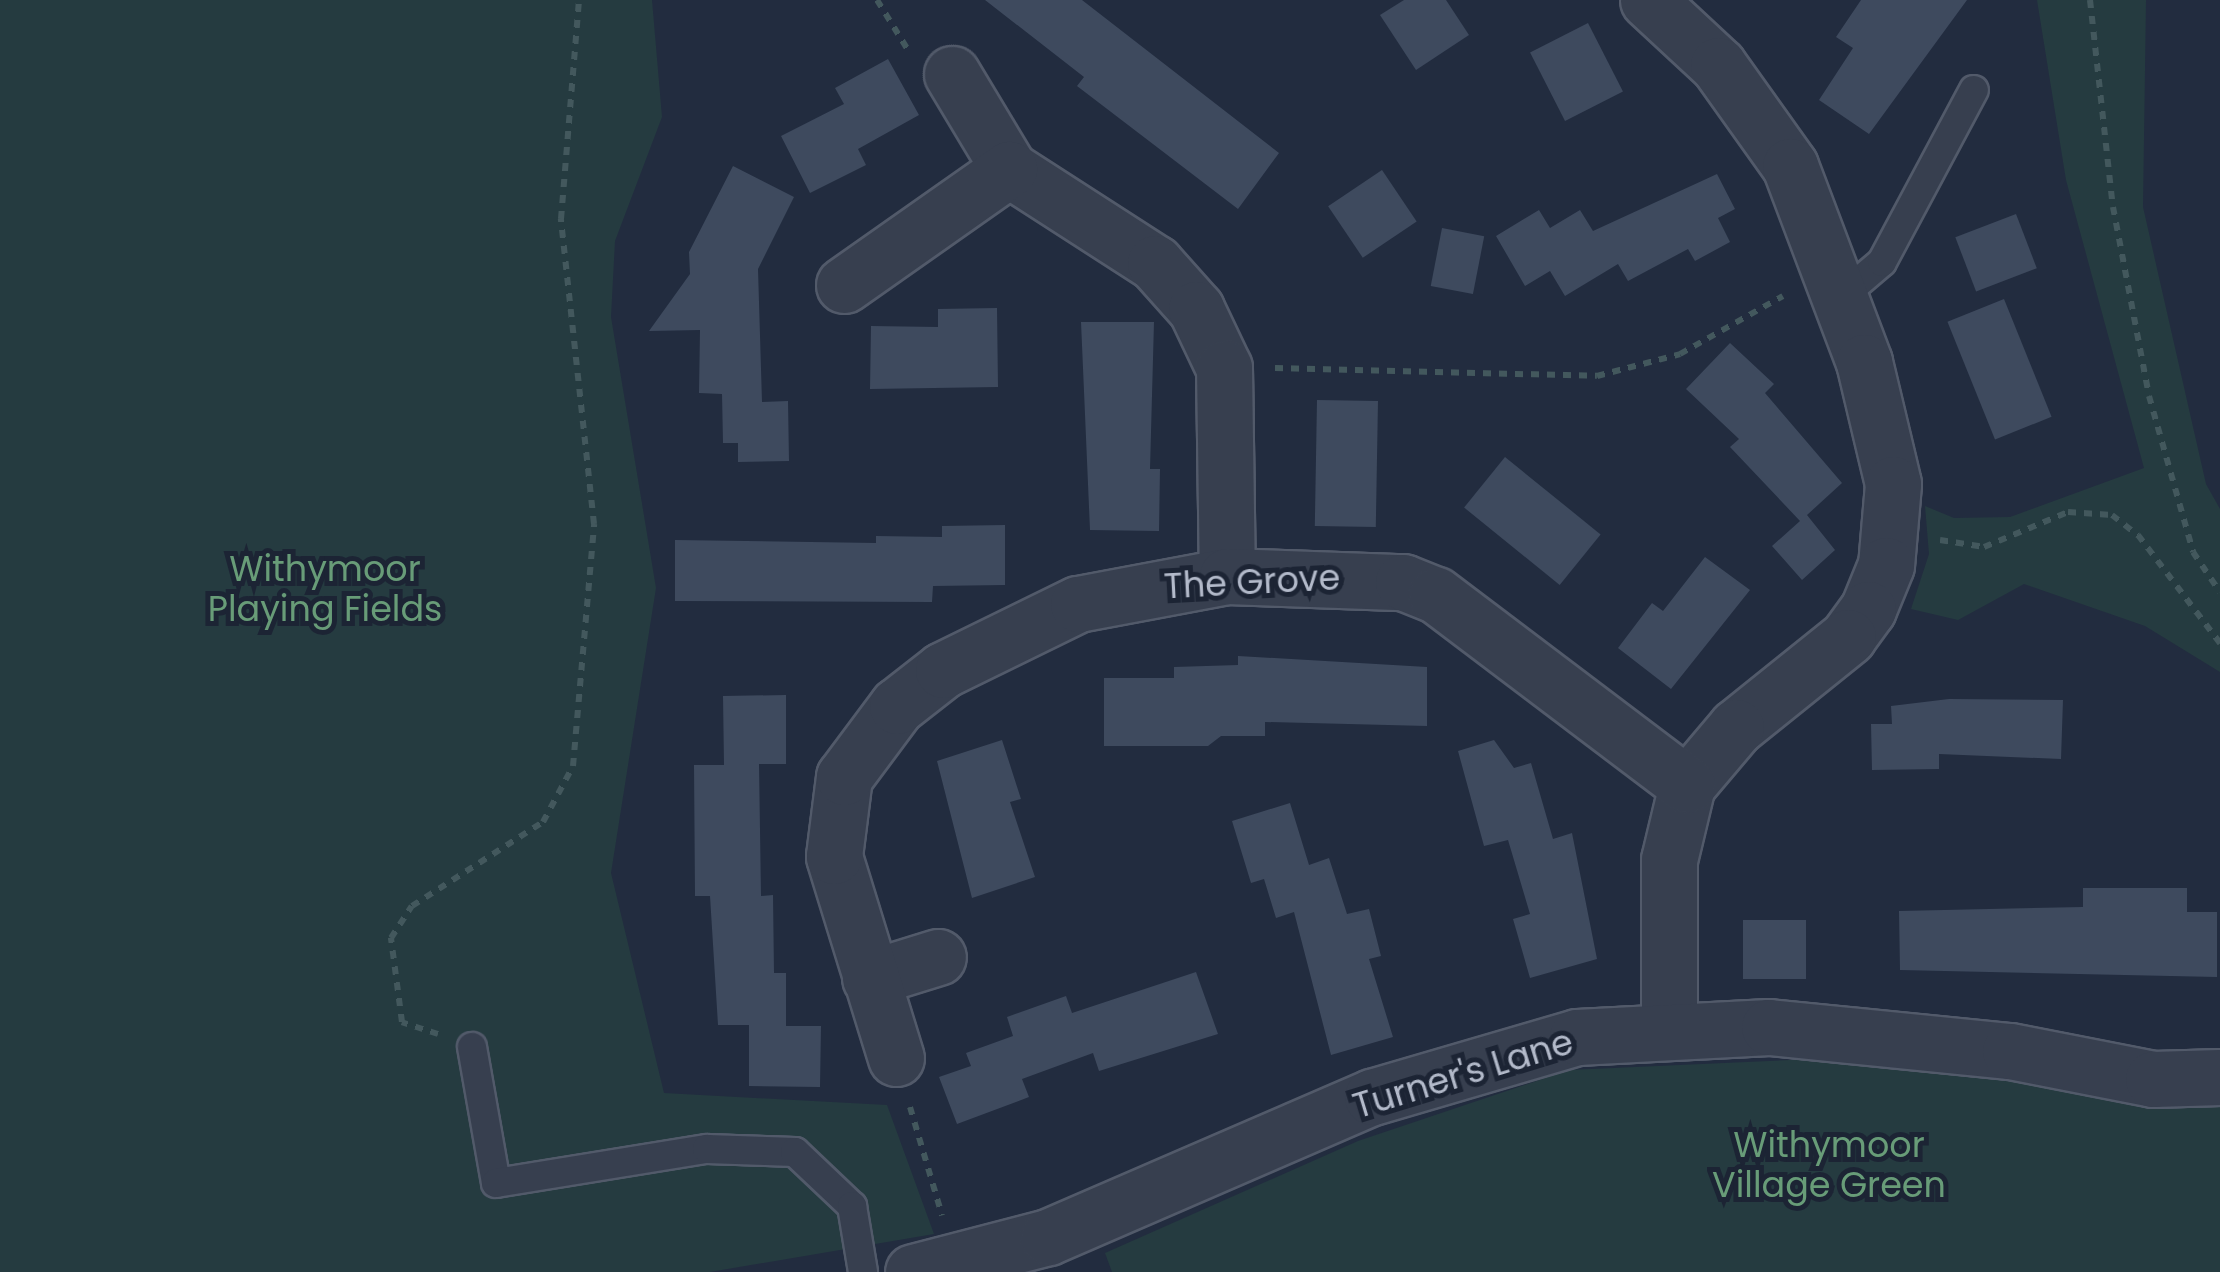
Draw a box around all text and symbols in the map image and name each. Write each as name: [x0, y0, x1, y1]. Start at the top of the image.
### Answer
park label: Withymoor Playing Fields: [208, 548, 442, 630]
street label: The Grove: [1163, 556, 1341, 608]
street label: Turner's Lane: [1348, 1021, 1578, 1127]
park label: Withymoor Village Green: [1712, 1124, 1946, 1206]

